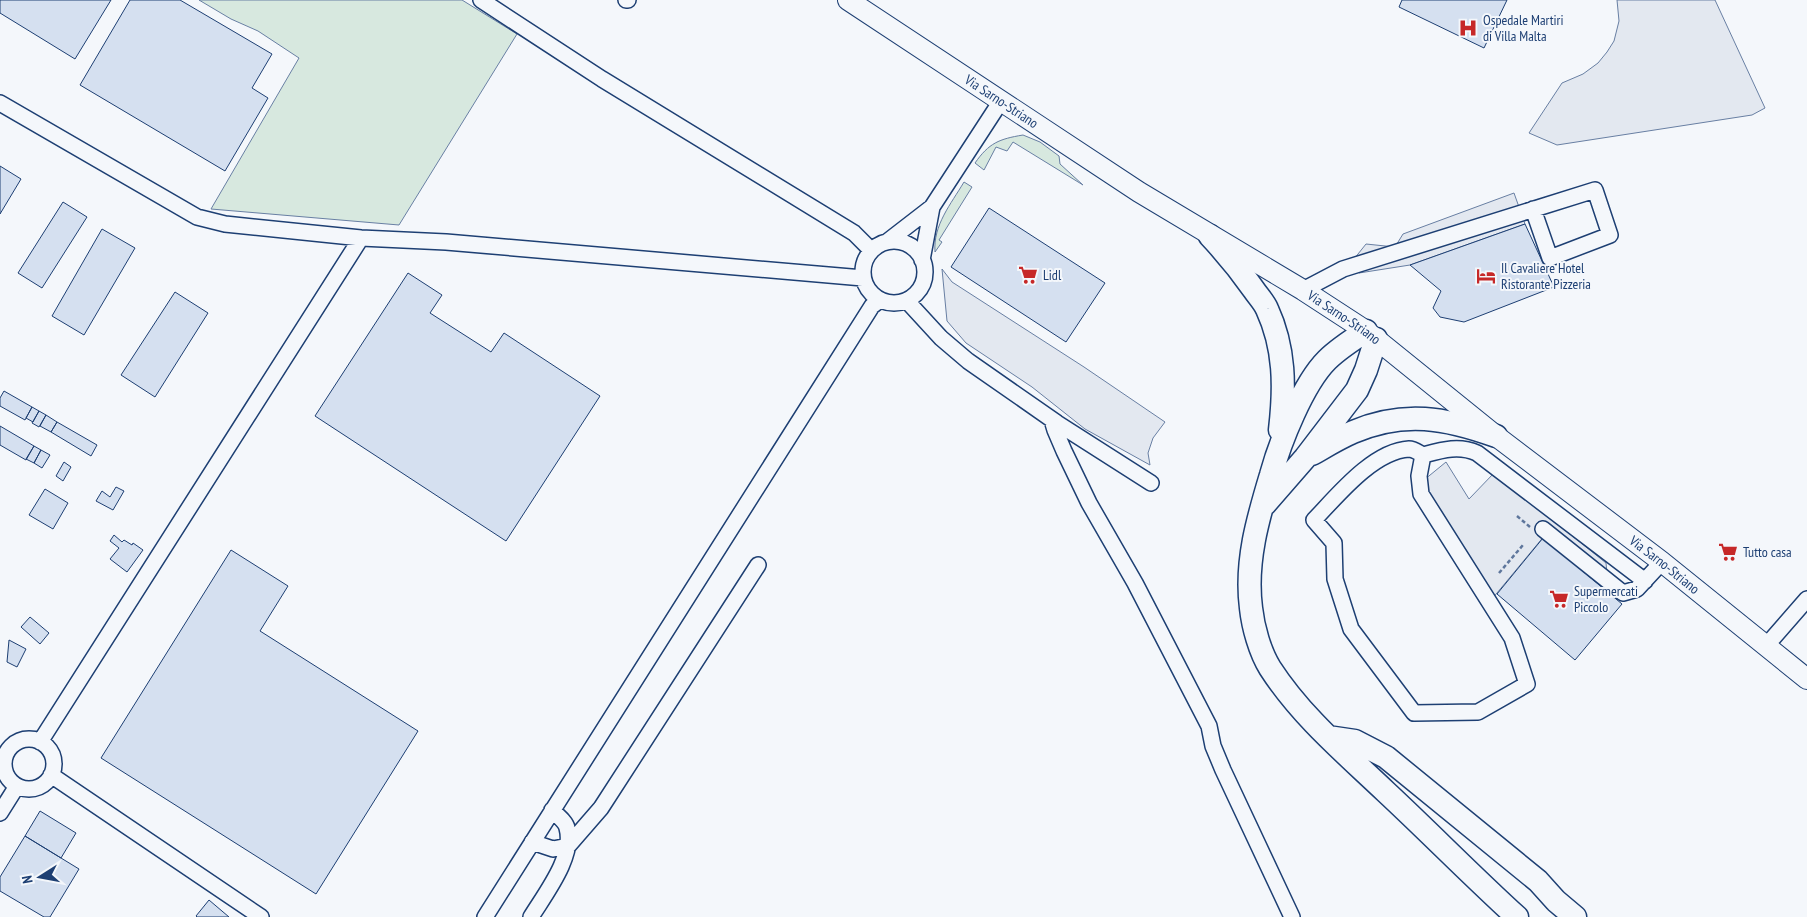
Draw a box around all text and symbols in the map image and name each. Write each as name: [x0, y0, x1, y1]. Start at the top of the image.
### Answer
place label: Ospedale Martiri di Villa Malta: [1483, 11, 1563, 45]
hospital icon: Ospedale Martiri di Villa Malta: [1457, 17, 1479, 39]
street label: Via Sarno-Striano: [961, 70, 1042, 132]
place label: Il Cavaliere Hotel Ristorante Pizzeria: [1501, 259, 1591, 293]
supermarket icon: Lidl: [1017, 264, 1039, 286]
hotel icon: Il Cavaliere Hotel Ristorante Pizzeria: [1475, 265, 1497, 287]
place label: Lidl: [1043, 266, 1062, 284]
street label: Via Sarno-Striano: [1303, 286, 1384, 348]
street label: Via Sarno-Striano: [1625, 531, 1703, 598]
supermarket icon: Tutto casa: [1717, 541, 1739, 563]
place label: Tutto casa: [1743, 543, 1792, 561]
place label: Supermercati Piccolo: [1574, 582, 1638, 616]
supermarket icon: Supermercati Piccolo: [1548, 588, 1570, 610]
north arrow: [15, 852, 65, 902]
text: N: [18, 874, 37, 885]

